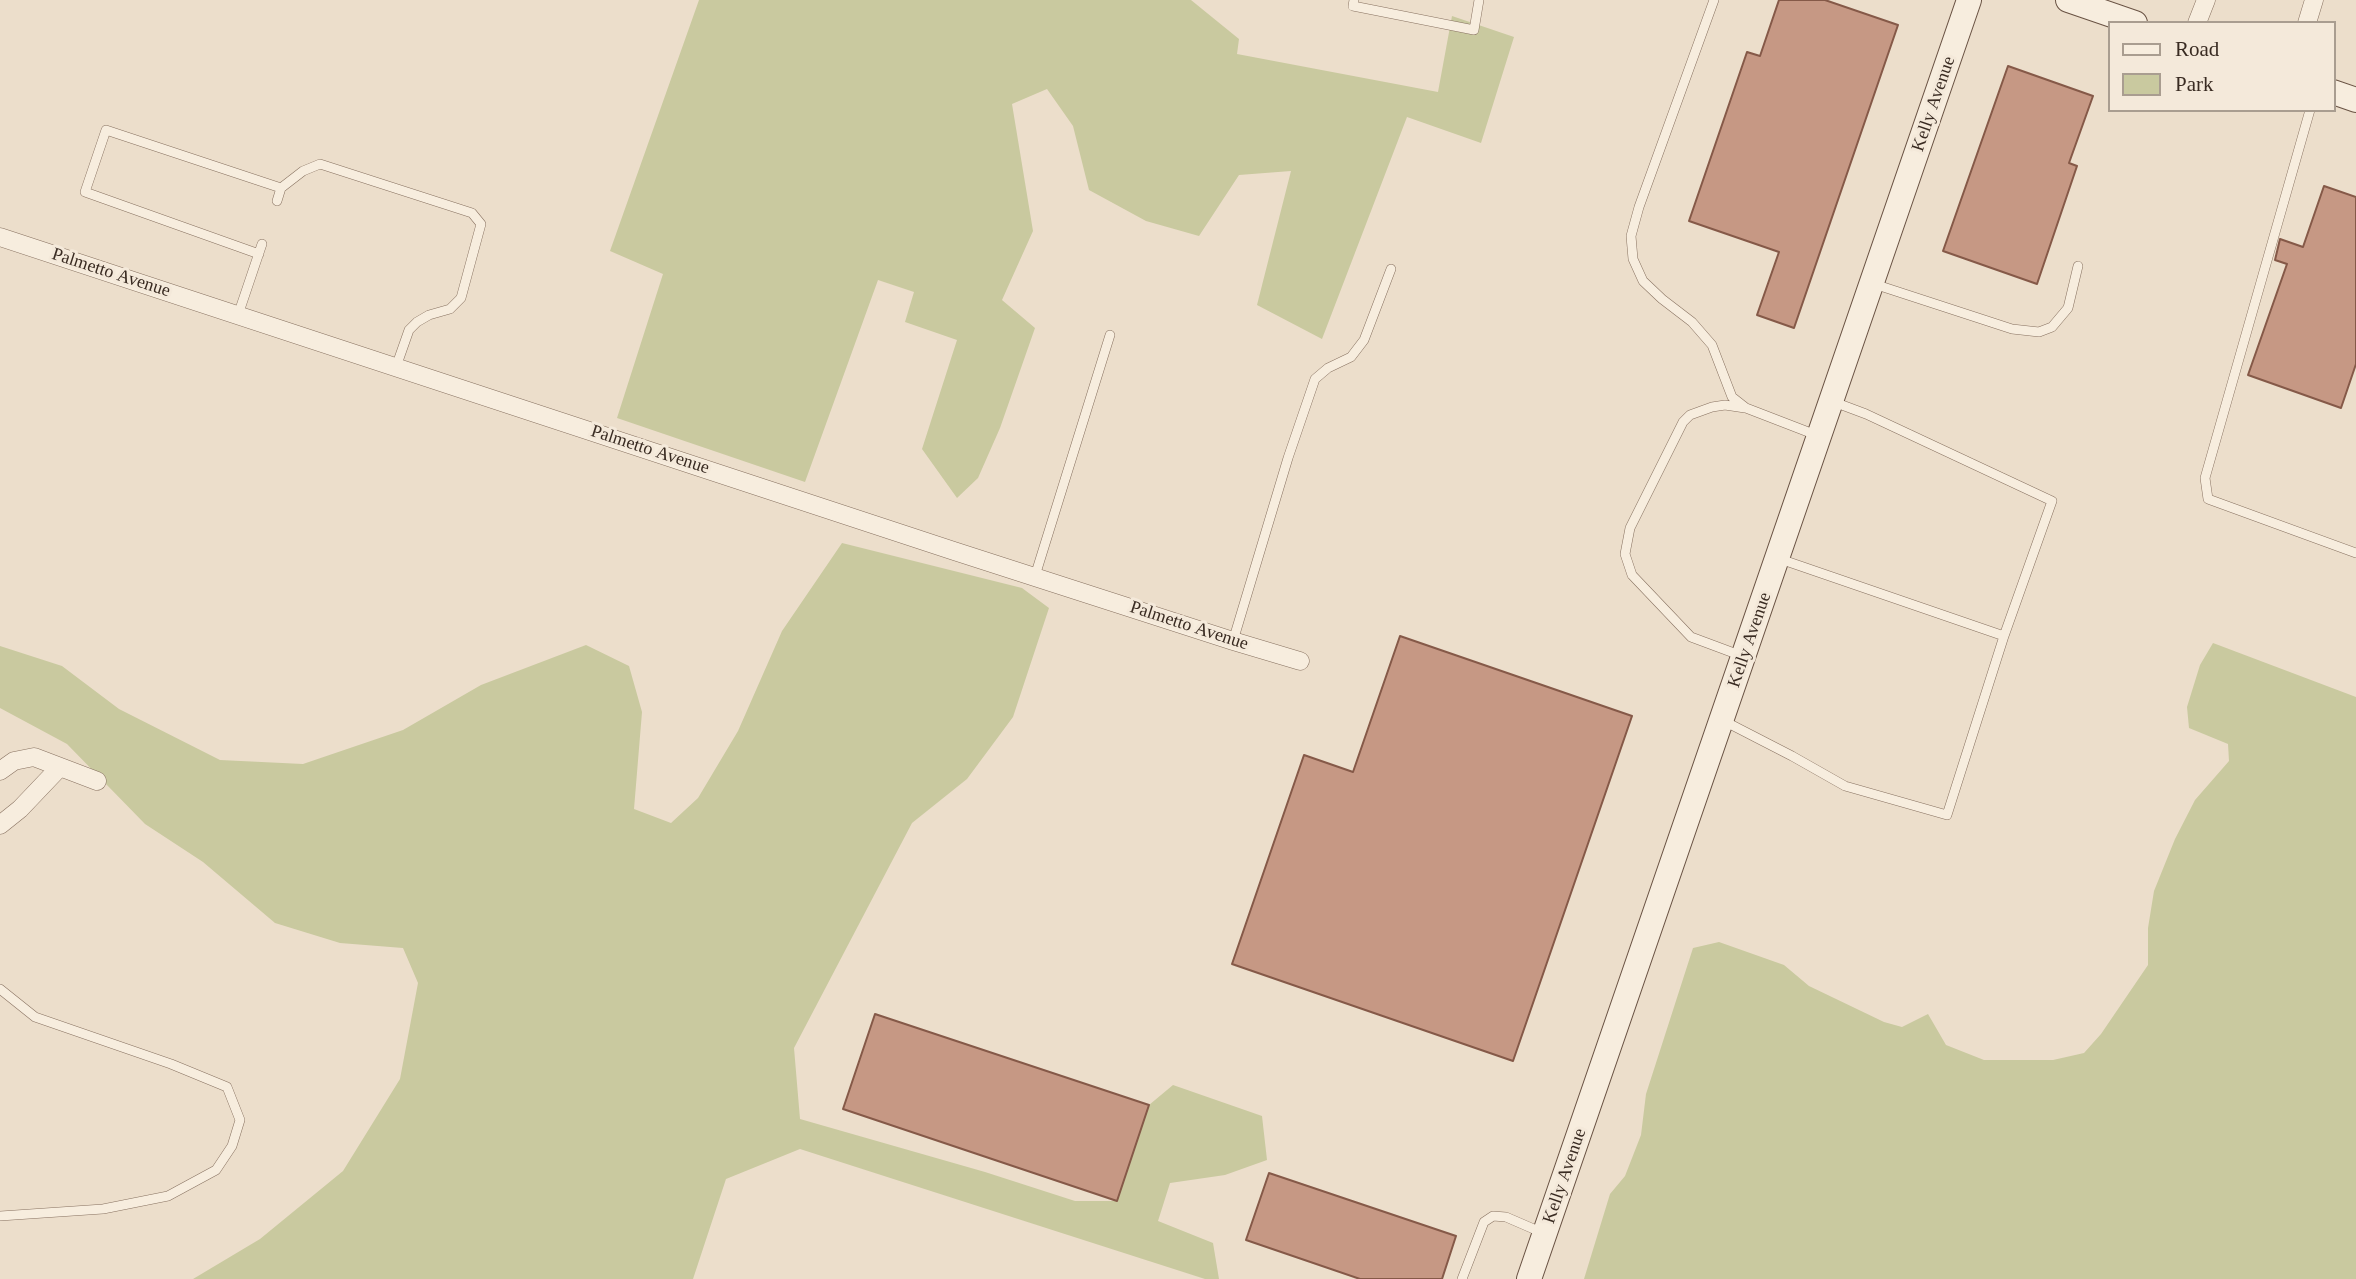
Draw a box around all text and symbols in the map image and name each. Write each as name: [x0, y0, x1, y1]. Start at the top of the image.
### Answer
legend: [2108, 21, 2335, 112]
text: Road: [2175, 37, 2219, 61]
street label: Kelly Avenue: [1908, 54, 1960, 154]
text: Park: [2175, 72, 2214, 96]
street label: Palmetto Avenue: [49, 244, 173, 302]
street label: Palmetto Avenue: [588, 421, 712, 479]
street label: Kelly Avenue: [1724, 590, 1776, 690]
street label: Palmetto Avenue: [1127, 597, 1251, 655]
street label: Kelly Avenue: [1539, 1126, 1591, 1226]

